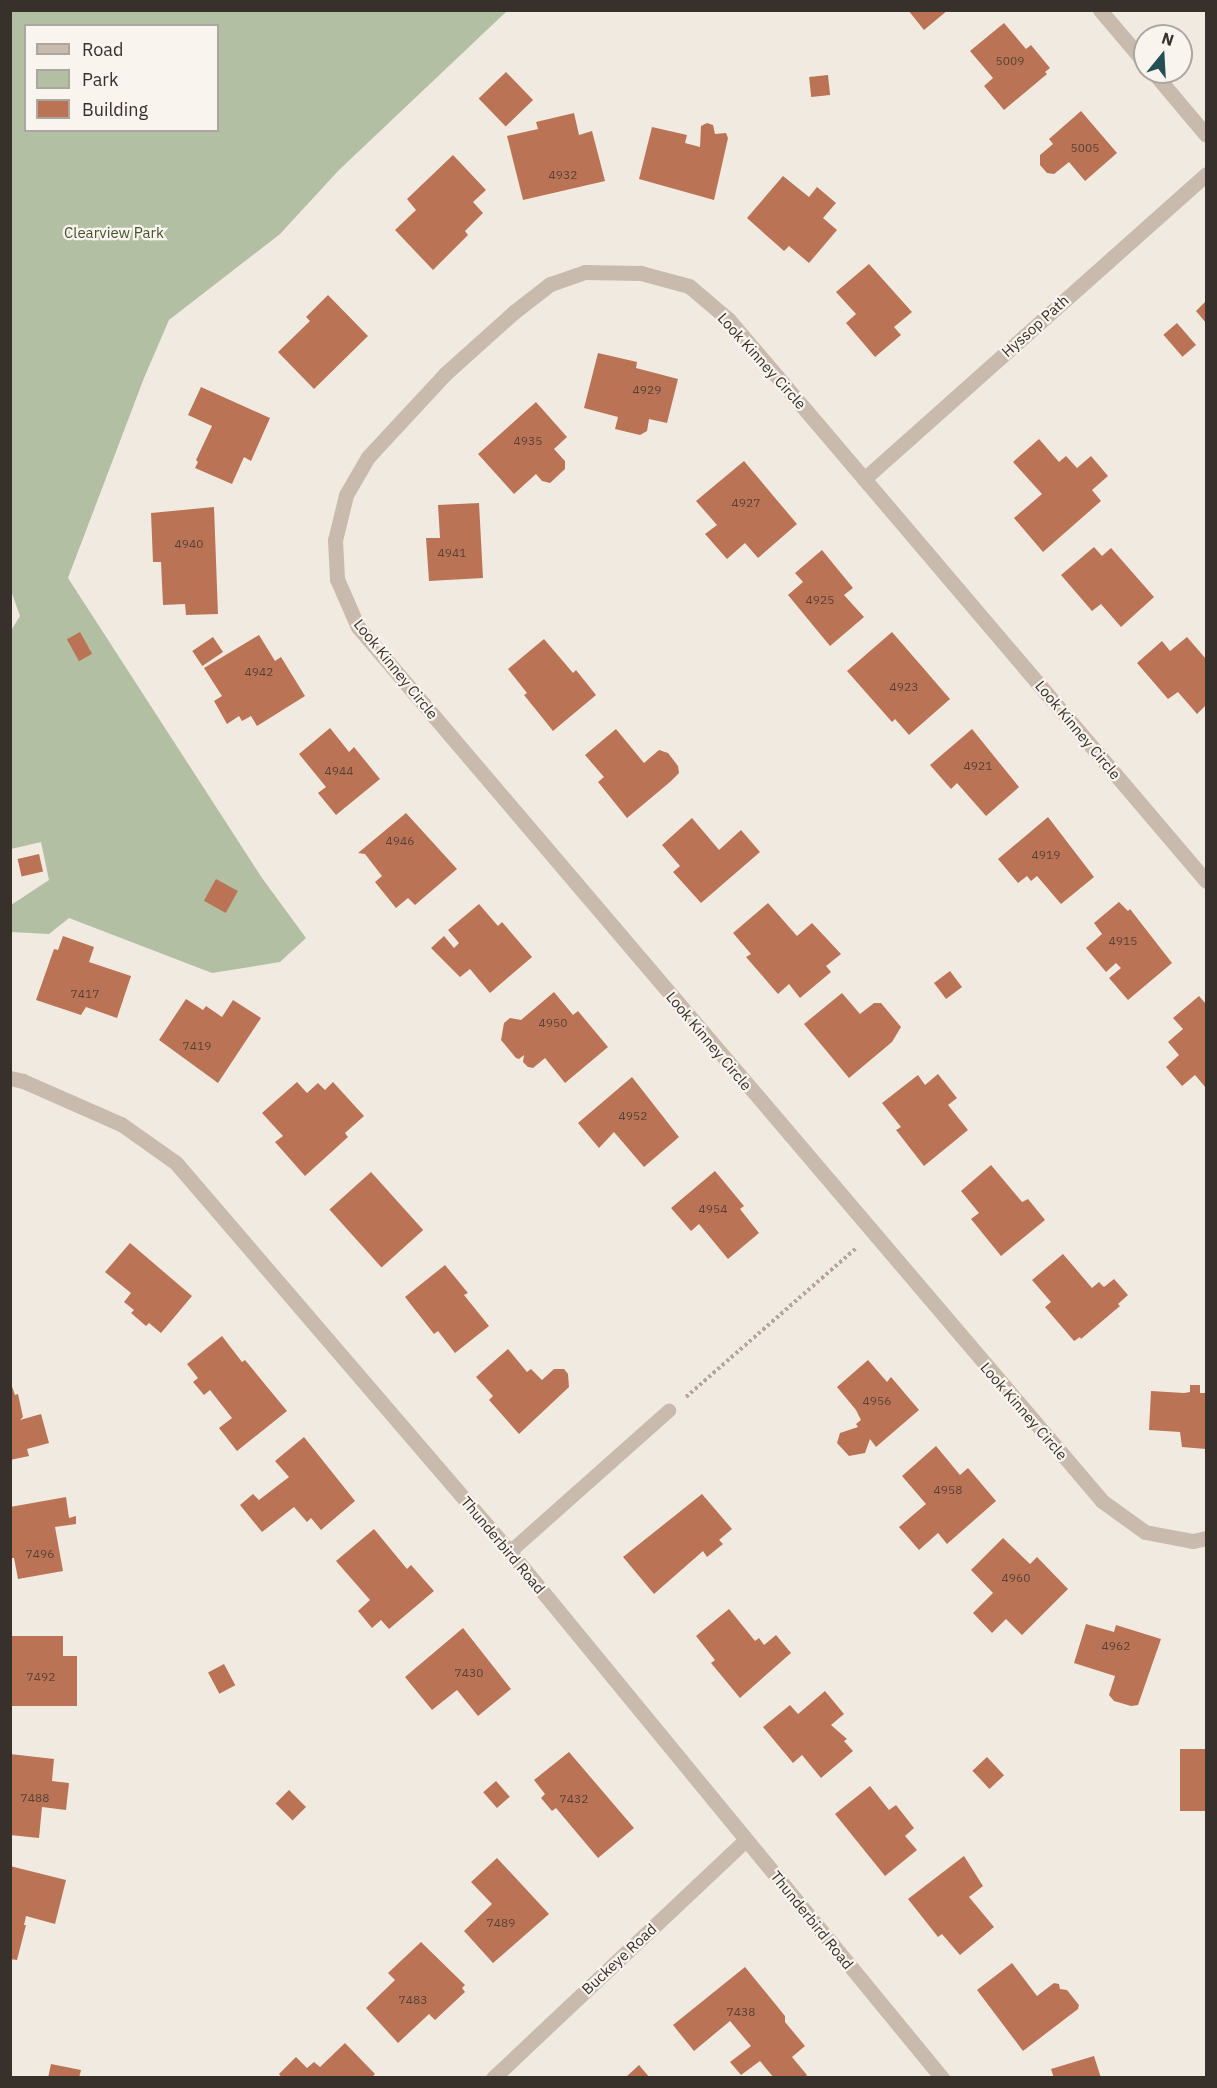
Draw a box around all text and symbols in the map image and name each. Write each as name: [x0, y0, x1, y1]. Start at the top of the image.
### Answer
legend: [24, 24, 219, 132]
north arrow: [1133, 24, 1193, 84]
text: N: [1159, 27, 1177, 50]
text: Road: [82, 38, 123, 61]
house number: 5009: [996, 54, 1024, 68]
text: Park: [82, 68, 118, 91]
text: Building: [82, 98, 148, 121]
house number: 5005: [1071, 141, 1099, 155]
house number: 4932: [549, 168, 577, 182]
park label: Clearview Park: [64, 224, 164, 242]
street label: Hyssop Path: [998, 291, 1072, 361]
street label: Look Kinney Circle: [714, 309, 810, 413]
house number: 4929: [633, 383, 661, 397]
house number: 4935: [514, 434, 542, 448]
house number: 4927: [732, 496, 760, 510]
house number: 4940: [175, 537, 203, 551]
house number: 4941: [438, 546, 466, 560]
house number: 4925: [806, 593, 834, 607]
street label: Look Kinney Circle: [350, 615, 442, 723]
house number: 4942: [245, 665, 273, 679]
street label: Look Kinney Circle: [1031, 677, 1125, 783]
house number: 4923: [890, 680, 918, 694]
house number: 4921: [964, 759, 992, 773]
house number: 4944: [325, 764, 353, 778]
house number: 4946: [386, 834, 414, 848]
house number: 4919: [1032, 848, 1060, 862]
house number: 4915: [1109, 934, 1137, 948]
house number: 7417: [71, 987, 99, 1001]
street label: Look Kinney Circle: [662, 988, 756, 1094]
house number: 4950: [539, 1016, 567, 1030]
house number: 7419: [183, 1039, 211, 1053]
house number: 4952: [619, 1109, 647, 1123]
house number: 4954: [699, 1202, 727, 1216]
street label: Look Kinney Circle: [977, 1359, 1071, 1463]
house number: 4956: [863, 1394, 891, 1408]
house number: 4958: [934, 1483, 962, 1497]
street label: Thunderbird Road: [457, 1493, 549, 1597]
house number: 7496: [26, 1547, 54, 1561]
house number: 4960: [1002, 1571, 1030, 1585]
house number: 4962: [1102, 1639, 1130, 1653]
house number: 7430: [455, 1666, 483, 1680]
house number: 7492: [27, 1670, 55, 1684]
house number: 7488: [21, 1791, 49, 1805]
house number: 7432: [560, 1792, 588, 1806]
street label: Thunderbird Road: [767, 1867, 857, 1973]
house number: 7489: [487, 1916, 515, 1930]
street label: Buckeye Road: [578, 1920, 660, 1998]
house number: 7483: [399, 1993, 427, 2007]
house number: 7438: [727, 2005, 755, 2019]

